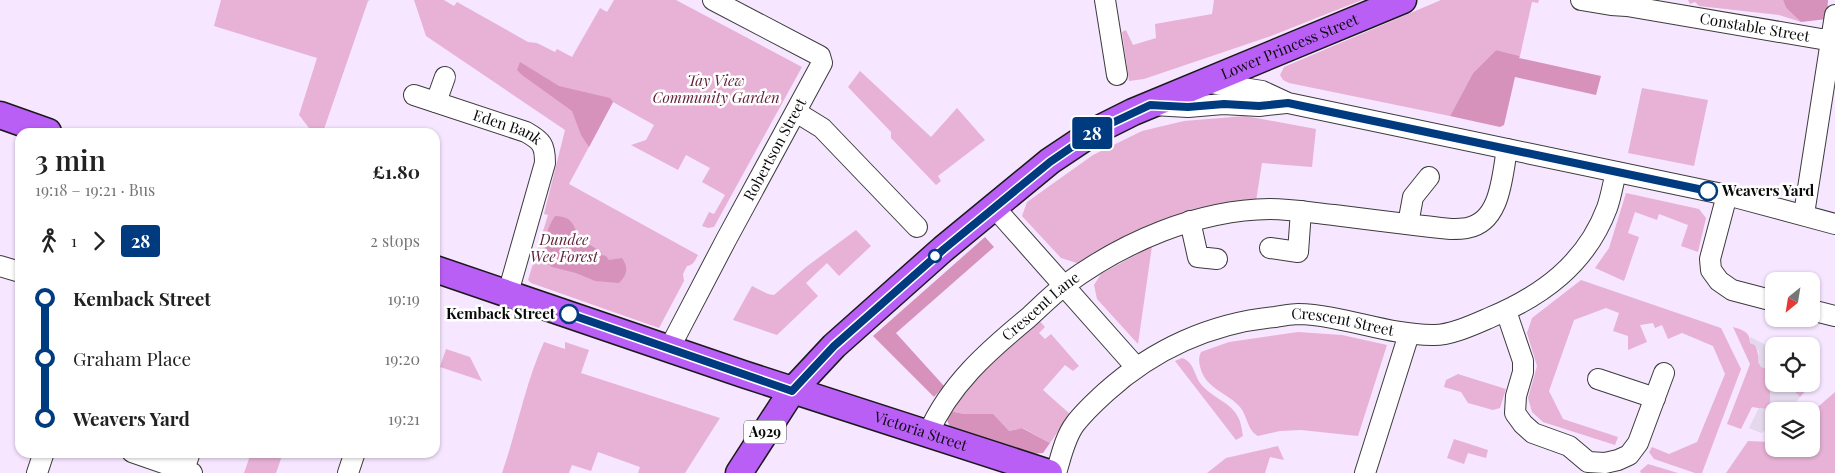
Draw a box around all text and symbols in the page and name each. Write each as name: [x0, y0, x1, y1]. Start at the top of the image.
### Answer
street label: Lower Princess Street: [1218, 8, 1362, 83]
street label: Constable Street: [1698, 8, 1812, 46]
park label: Tay View Community Garden: [652, 70, 780, 107]
street label: Robertson Street: [738, 94, 811, 204]
street label: Eden Bank: [471, 104, 548, 149]
line badge: 28: [1070, 117, 1114, 149]
text: 28: [1082, 121, 1102, 145]
text: 3 min: [35, 141, 106, 178]
text: £1.80: [372, 158, 420, 184]
text: 19:18 – 19:21 · Bus: [35, 179, 155, 200]
place label: Weavers Yard: [1721, 180, 1814, 200]
marker: Weavers Yard: [1698, 181, 1718, 201]
icon: walk: [35, 227, 63, 255]
icon: forward: [85, 227, 113, 255]
text: 28: [131, 229, 150, 253]
park label: Dundee Wee Forest: [530, 229, 599, 266]
text: 1: [71, 230, 77, 251]
text: 2 stops: [370, 230, 420, 251]
unlabelled marker: [928, 249, 942, 263]
street label: Crescent Lane: [997, 267, 1083, 345]
north arrow: [1765, 272, 1820, 328]
map controls: [1765, 272, 1820, 457]
text: Kemback Street: [73, 285, 211, 311]
text: 19:19: [388, 288, 420, 309]
place label: Kemback Street: [446, 303, 556, 323]
street label: Crescent Street: [1291, 303, 1396, 340]
marker: Kemback Street: [559, 304, 579, 324]
button: locate: [1765, 337, 1820, 392]
text: Graham Place: [73, 345, 191, 371]
text: 19:20: [384, 348, 420, 369]
button: layers: [1765, 402, 1820, 457]
text: Weavers Yard: [73, 405, 190, 431]
street label: Victoria Street: [871, 406, 971, 455]
text: 19:21: [388, 408, 420, 429]
road number: A929: [744, 421, 786, 444]

